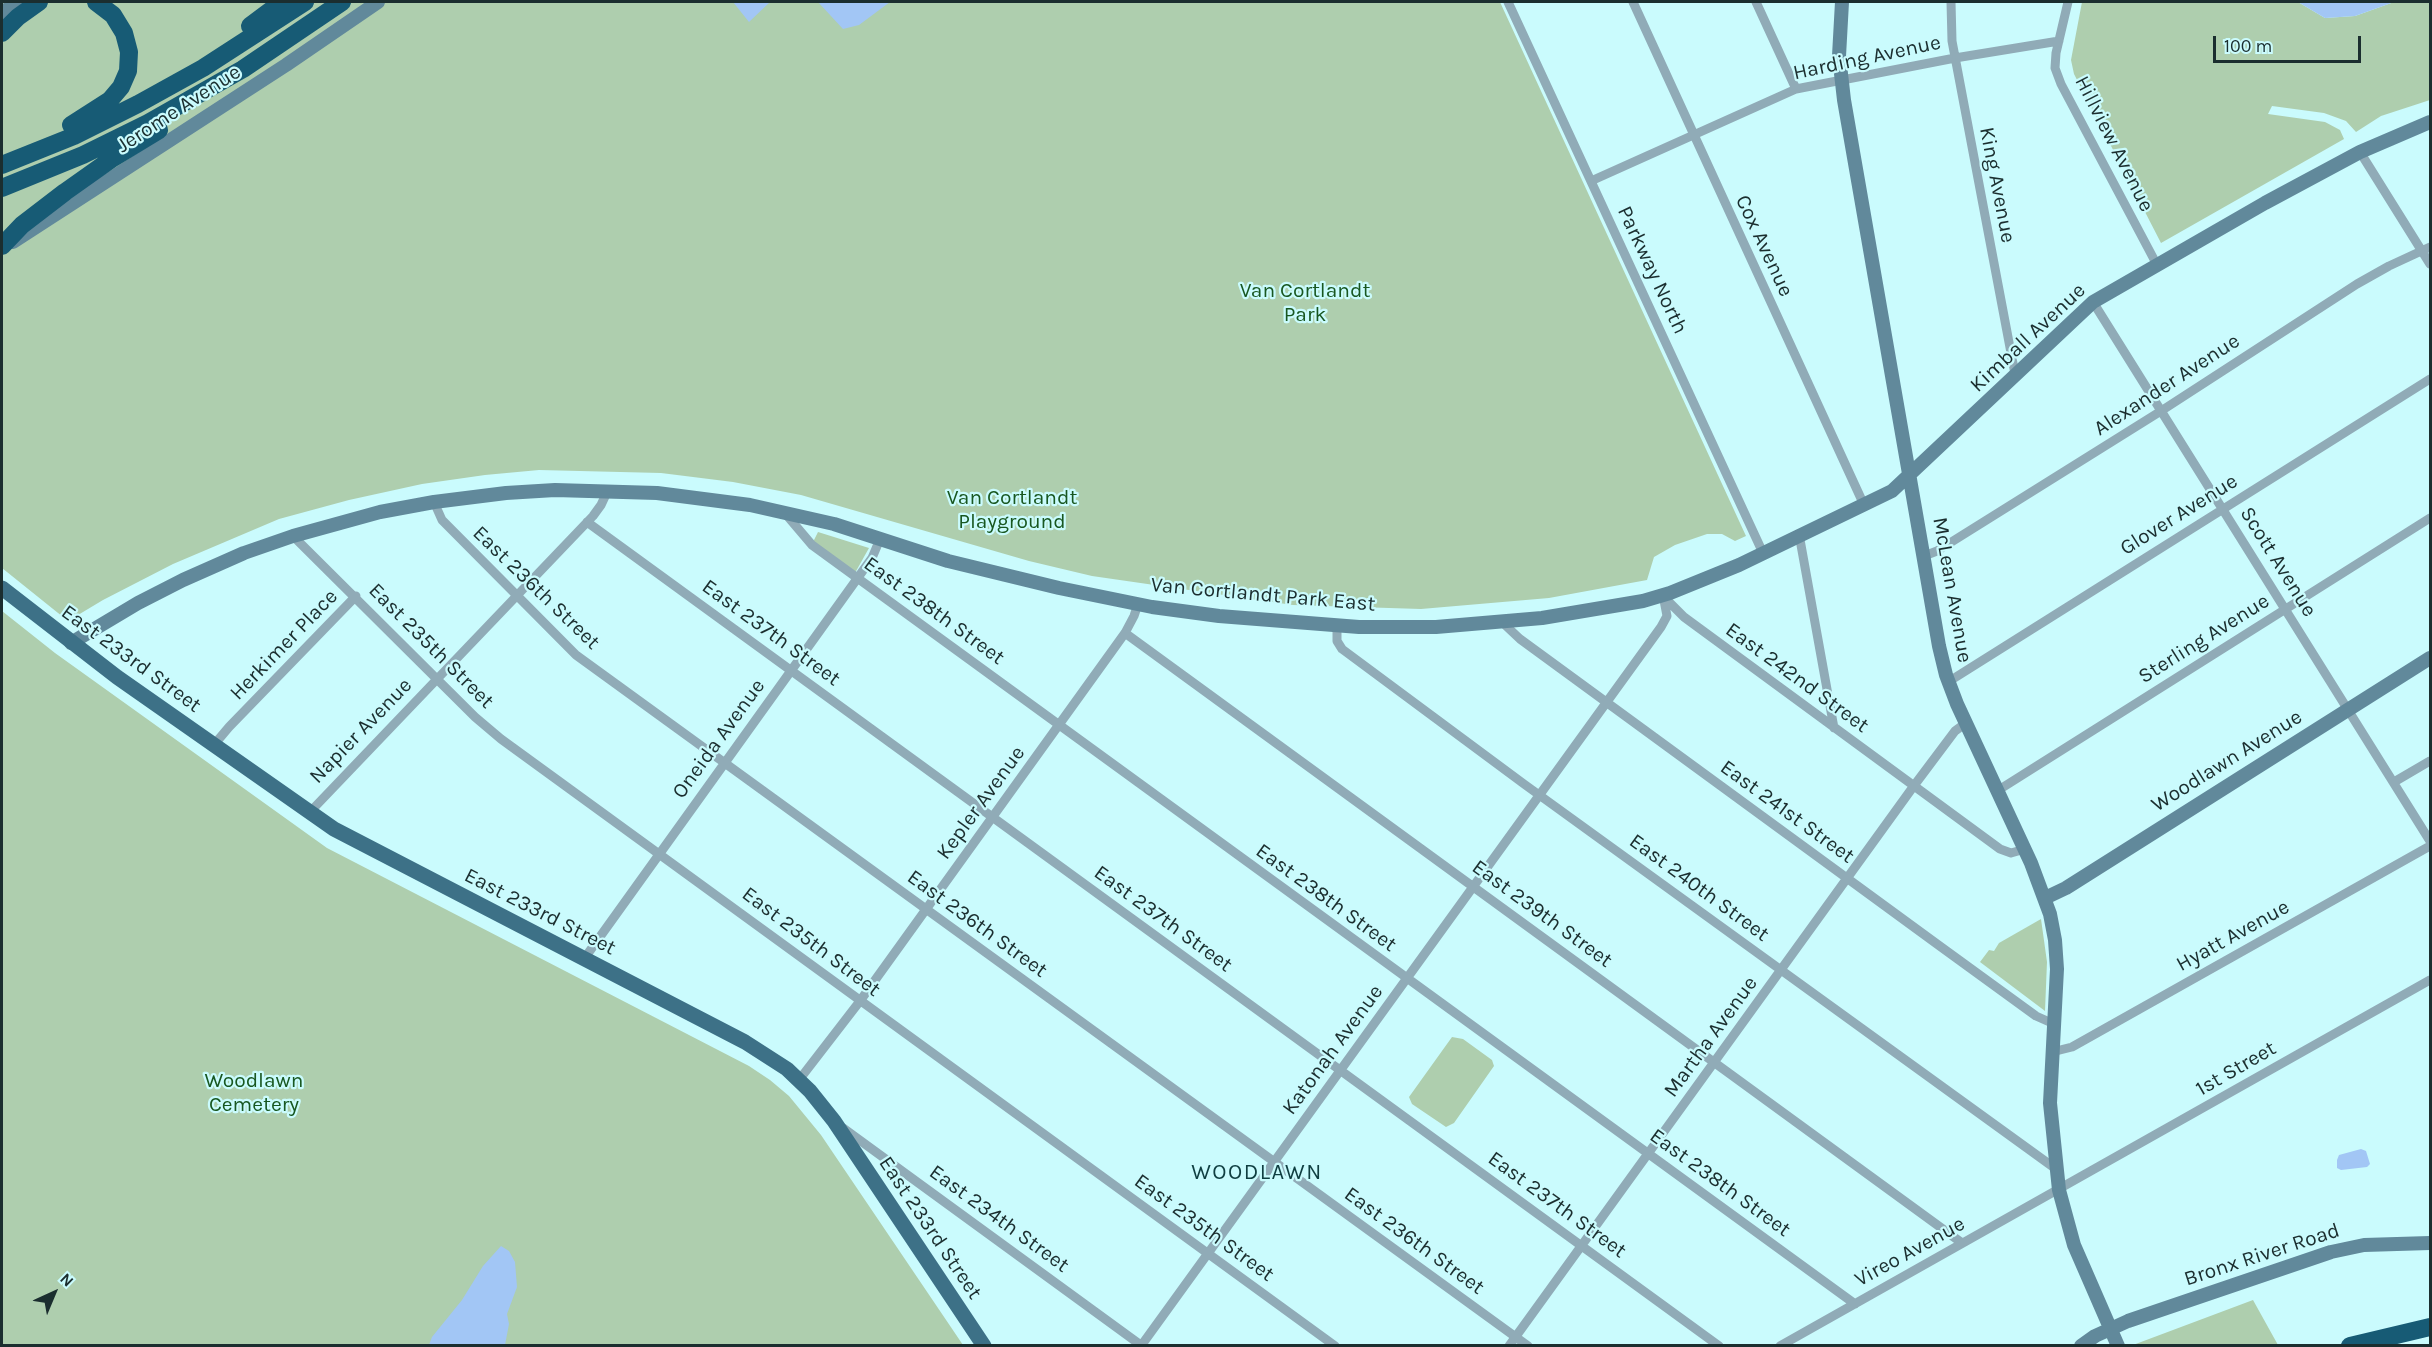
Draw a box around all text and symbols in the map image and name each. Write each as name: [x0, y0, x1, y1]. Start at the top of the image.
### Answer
scale bar: [2216, 24, 2364, 62]
street label: Harding Avenue: [1791, 30, 1943, 86]
text: 100 m: [2224, 35, 2272, 57]
street label: Jerome Avenue: [112, 60, 246, 158]
street label: Hillview Avenue: [2069, 72, 2159, 216]
street label: King Avenue: [1973, 125, 2021, 245]
street label: Cox Avenue: [1730, 191, 1798, 301]
street label: Parkway North: [1611, 202, 1693, 338]
park label: Van Cortlandt Park: [1240, 278, 1370, 328]
street label: Kimball Avenue: [1965, 278, 2091, 398]
street label: Alexander Avenue: [2089, 329, 2245, 441]
street label: Glover Avenue: [2116, 469, 2242, 561]
park label: Van Cortlandt Playground: [947, 485, 1077, 535]
street label: Scott Avenue: [2234, 502, 2322, 622]
street label: McLean Avenue: [1927, 515, 1977, 665]
street label: East 236th Street: [467, 521, 605, 655]
street label: East 238th Street: [859, 551, 1009, 671]
street label: Van Cortlandt Park East: [1150, 573, 1376, 617]
street label: East 237th Street: [697, 574, 845, 692]
street label: East 235th Street: [363, 578, 499, 714]
street label: Herkimer Place: [225, 584, 343, 706]
street label: Sterling Avenue: [2134, 589, 2274, 689]
street label: East 233rd Street: [56, 600, 206, 718]
street label: East 242nd Street: [1720, 618, 1874, 738]
street label: Napier Avenue: [304, 673, 418, 789]
street label: Oneida Avenue: [667, 674, 771, 804]
street label: Woodlawn Avenue: [2147, 704, 2307, 818]
street label: Kepler Avenue: [931, 741, 1031, 865]
street label: East 241st Street: [1715, 755, 1859, 869]
street label: East 240th Street: [1624, 829, 1774, 947]
street label: East 238th Street: [1251, 838, 1401, 958]
street label: East 239th Street: [1467, 855, 1617, 973]
street label: East 237th Street: [1089, 860, 1237, 978]
street label: East 233rd Street: [460, 863, 620, 961]
street label: East 236th Street: [902, 865, 1052, 983]
street label: East 235th Street: [737, 882, 885, 1002]
street label: Hyatt Avenue: [2172, 895, 2294, 977]
street label: Martha Avenue: [1659, 972, 1763, 1102]
street label: Katonah Avenue: [1277, 980, 1389, 1120]
street label: 1st Street: [2191, 1036, 2281, 1102]
park label: Woodlawn Cemetery: [205, 1068, 303, 1118]
street label: East 238th Street: [1645, 1123, 1795, 1243]
street label: East 237th Street: [1483, 1146, 1631, 1264]
street label: East 233rd Street: [873, 1152, 987, 1304]
street label: East 234th Street: [924, 1160, 1074, 1278]
district label: WOODLAWN: [1191, 1160, 1323, 1186]
street label: East 235th Street: [1129, 1169, 1279, 1287]
street label: East 236th Street: [1339, 1182, 1489, 1300]
street label: Vireo Avenue: [1851, 1211, 1969, 1293]
street label: Bronx River Road: [2181, 1218, 2343, 1292]
north arrow: [24, 1263, 84, 1323]
text: N: [56, 1269, 78, 1291]

